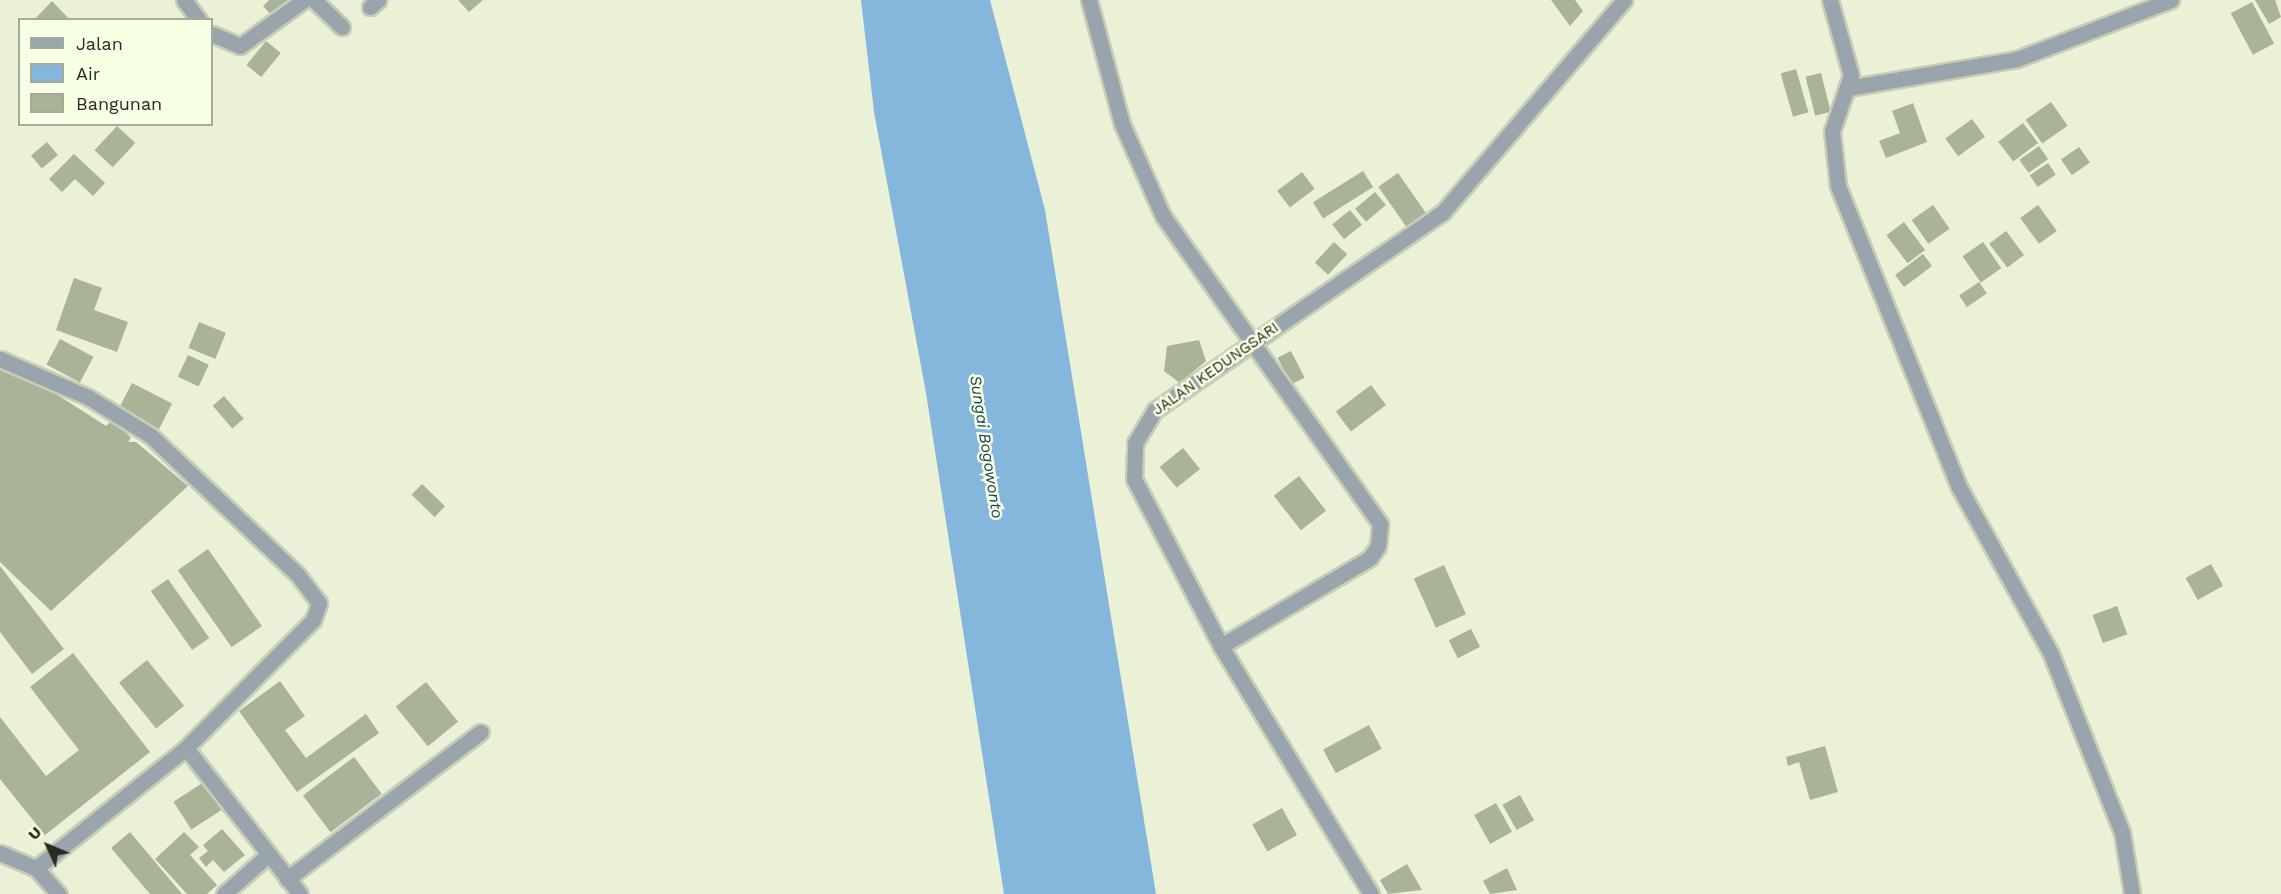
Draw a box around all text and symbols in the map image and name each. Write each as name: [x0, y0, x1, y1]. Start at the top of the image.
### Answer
legend: [18, 18, 213, 126]
text: Jalan: [76, 33, 123, 54]
text: Air: [76, 63, 100, 84]
text: Bangunan: [76, 93, 162, 114]
street label: JALAN KEDUNGSARI: [1150, 319, 1282, 419]
water label: Sungai Bogowonto: [965, 374, 1007, 520]
north arrow: [18, 816, 78, 876]
text: U: [24, 822, 45, 844]

